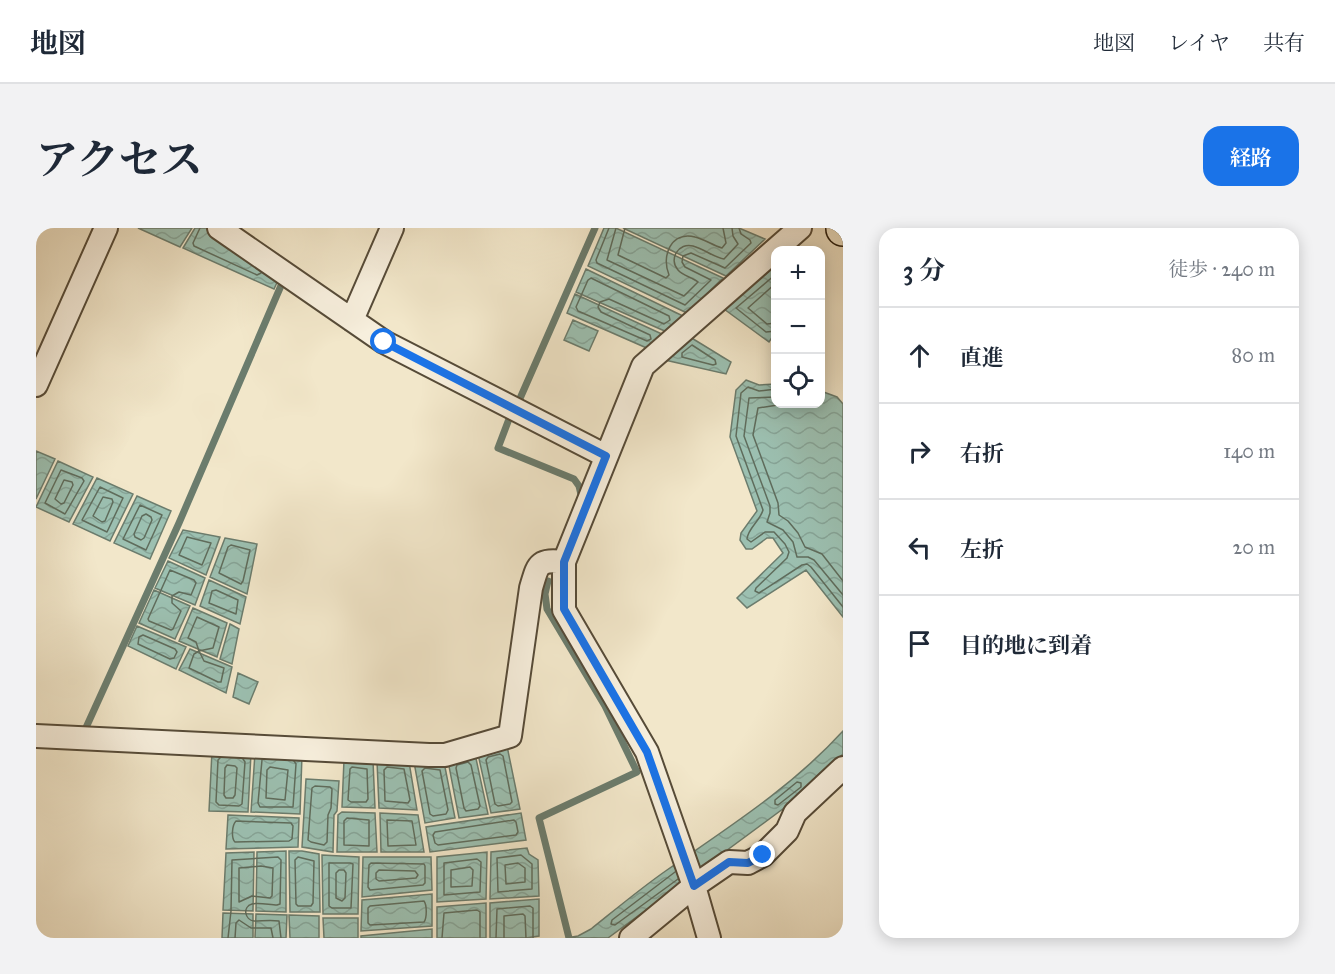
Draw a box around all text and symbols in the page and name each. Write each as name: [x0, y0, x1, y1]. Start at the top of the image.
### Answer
text: 地図: [30, 26, 86, 61]
text: 地図: [1093, 30, 1135, 56]
text: レイヤ: [1168, 30, 1230, 56]
text: 共有: [1263, 30, 1305, 56]
button: 経路: [1203, 126, 1299, 186]
text: アクセス: [36, 134, 203, 186]
map controls: [771, 246, 825, 408]
button: +: [771, 246, 825, 300]
text: 3 分: [903, 254, 945, 286]
text: 徒歩 · 240 m: [1168, 257, 1275, 281]
button: −: [771, 300, 825, 354]
route start: [370, 328, 396, 354]
icon: ahead: [903, 339, 936, 372]
text: 80 m: [1232, 343, 1275, 367]
text: 直進: [960, 344, 1004, 371]
button: locate: [771, 354, 825, 408]
icon: right: [903, 435, 936, 468]
text: 140 m: [1223, 439, 1275, 463]
text: 右折: [960, 440, 1004, 467]
icon: left: [903, 531, 936, 564]
text: 20 m: [1232, 535, 1275, 559]
text: 左折: [960, 536, 1004, 563]
icon: arrive: [903, 627, 936, 660]
text: 目的地に到着: [960, 632, 1092, 659]
route end: [749, 841, 775, 867]

